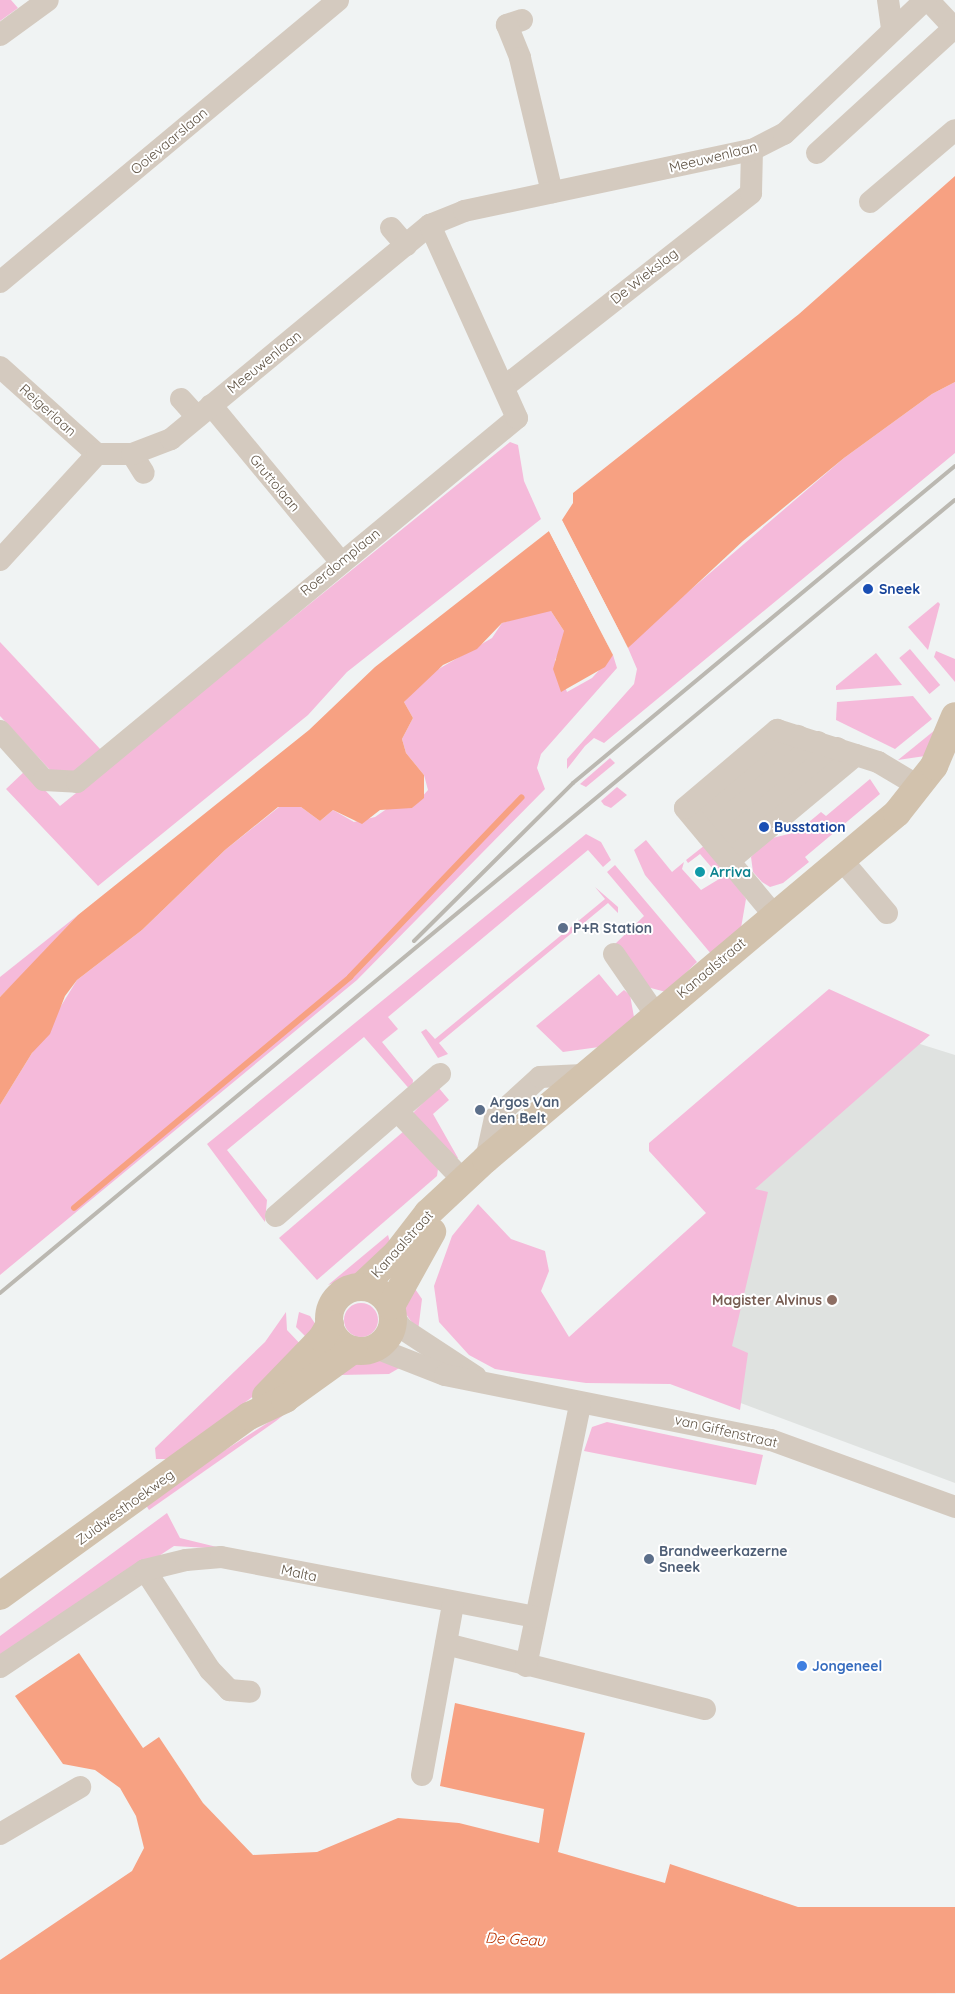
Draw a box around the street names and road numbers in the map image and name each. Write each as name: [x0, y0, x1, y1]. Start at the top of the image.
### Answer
street label: Ooievaarslaan: [127, 104, 211, 178]
street label: Meeuwenlaan: [667, 138, 759, 176]
street label: De Wiekslag: [607, 245, 681, 307]
street label: Meeuwenlaan: [224, 327, 304, 397]
street label: Reigerlaan: [16, 380, 80, 440]
street label: Gruttolaan: [246, 451, 304, 515]
street label: Roerdomplaan: [297, 525, 383, 599]
street label: Kanaalstraat: [673, 934, 749, 1002]
street label: Kanaalstraat: [367, 1207, 437, 1281]
street label: van Giffenstraat: [673, 1411, 779, 1451]
street label: Zuidwesthoekweg: [73, 1466, 177, 1548]
street label: Malta: [279, 1561, 319, 1585]

